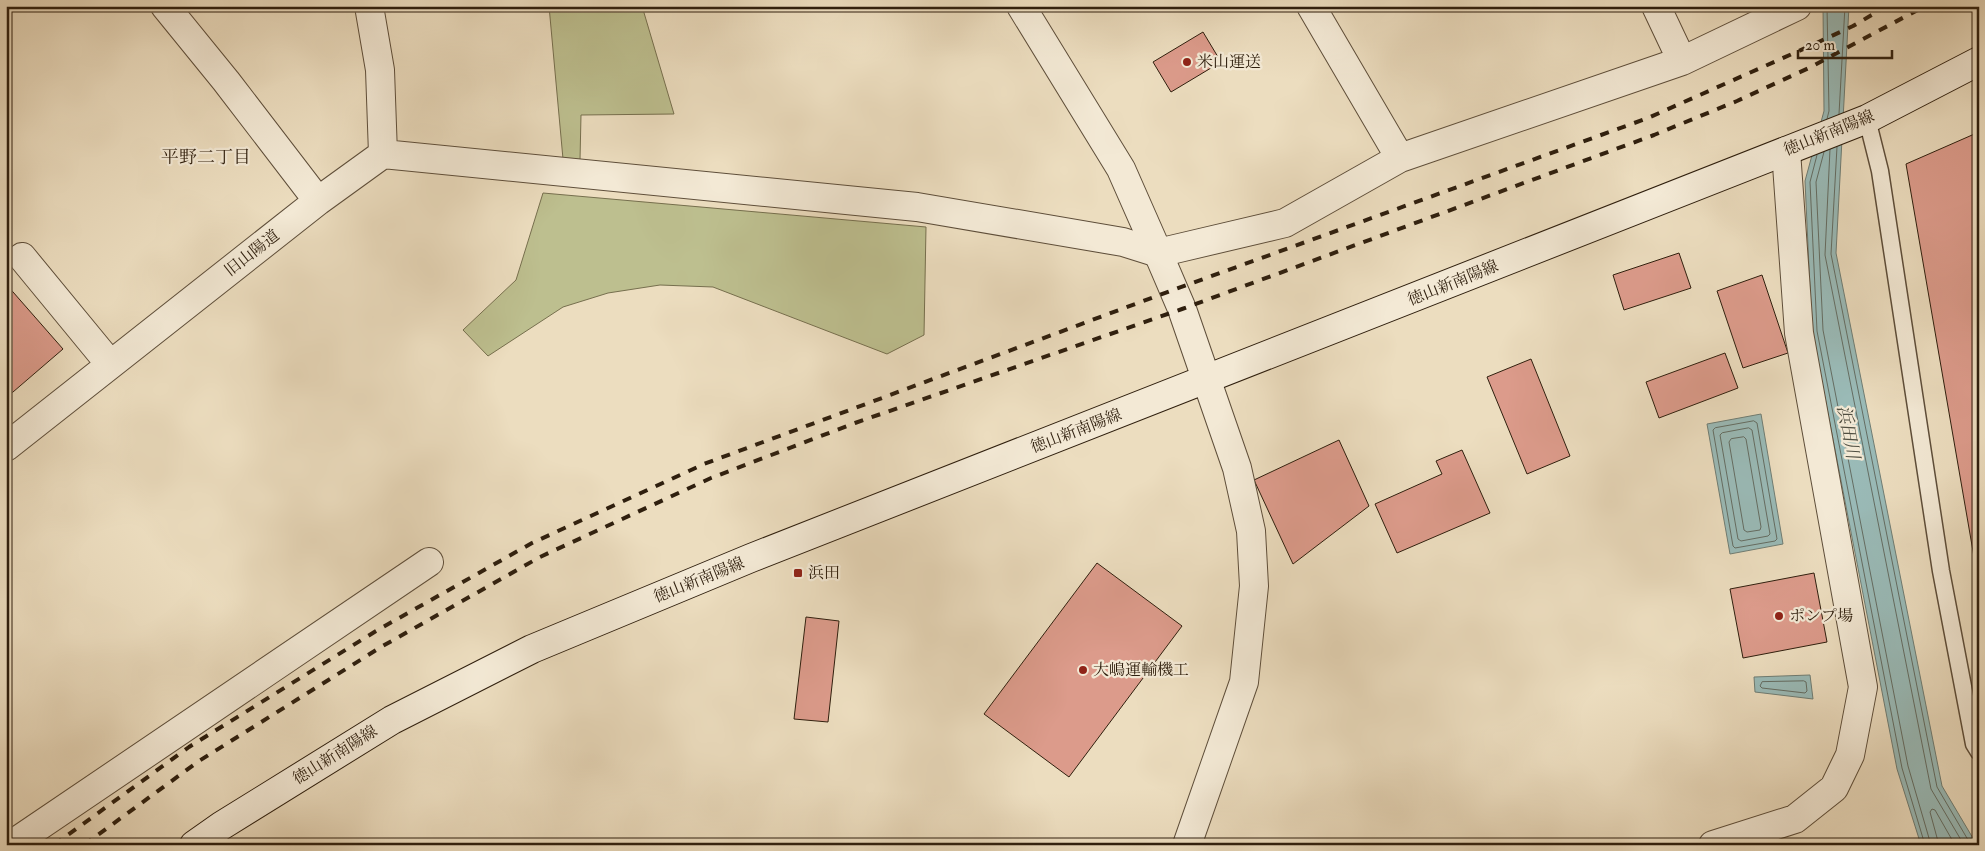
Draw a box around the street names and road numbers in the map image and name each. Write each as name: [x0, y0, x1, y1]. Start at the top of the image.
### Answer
street label: 徳山新南陽線: [1781, 106, 1877, 160]
street label: 旧山陽道: [221, 225, 283, 281]
street label: 徳山新南陽線: [1405, 256, 1501, 310]
street label: 徳山新南陽線: [1028, 404, 1124, 458]
street label: 徳山新南陽線: [651, 553, 747, 607]
street label: 徳山新南陽線: [289, 721, 381, 789]

